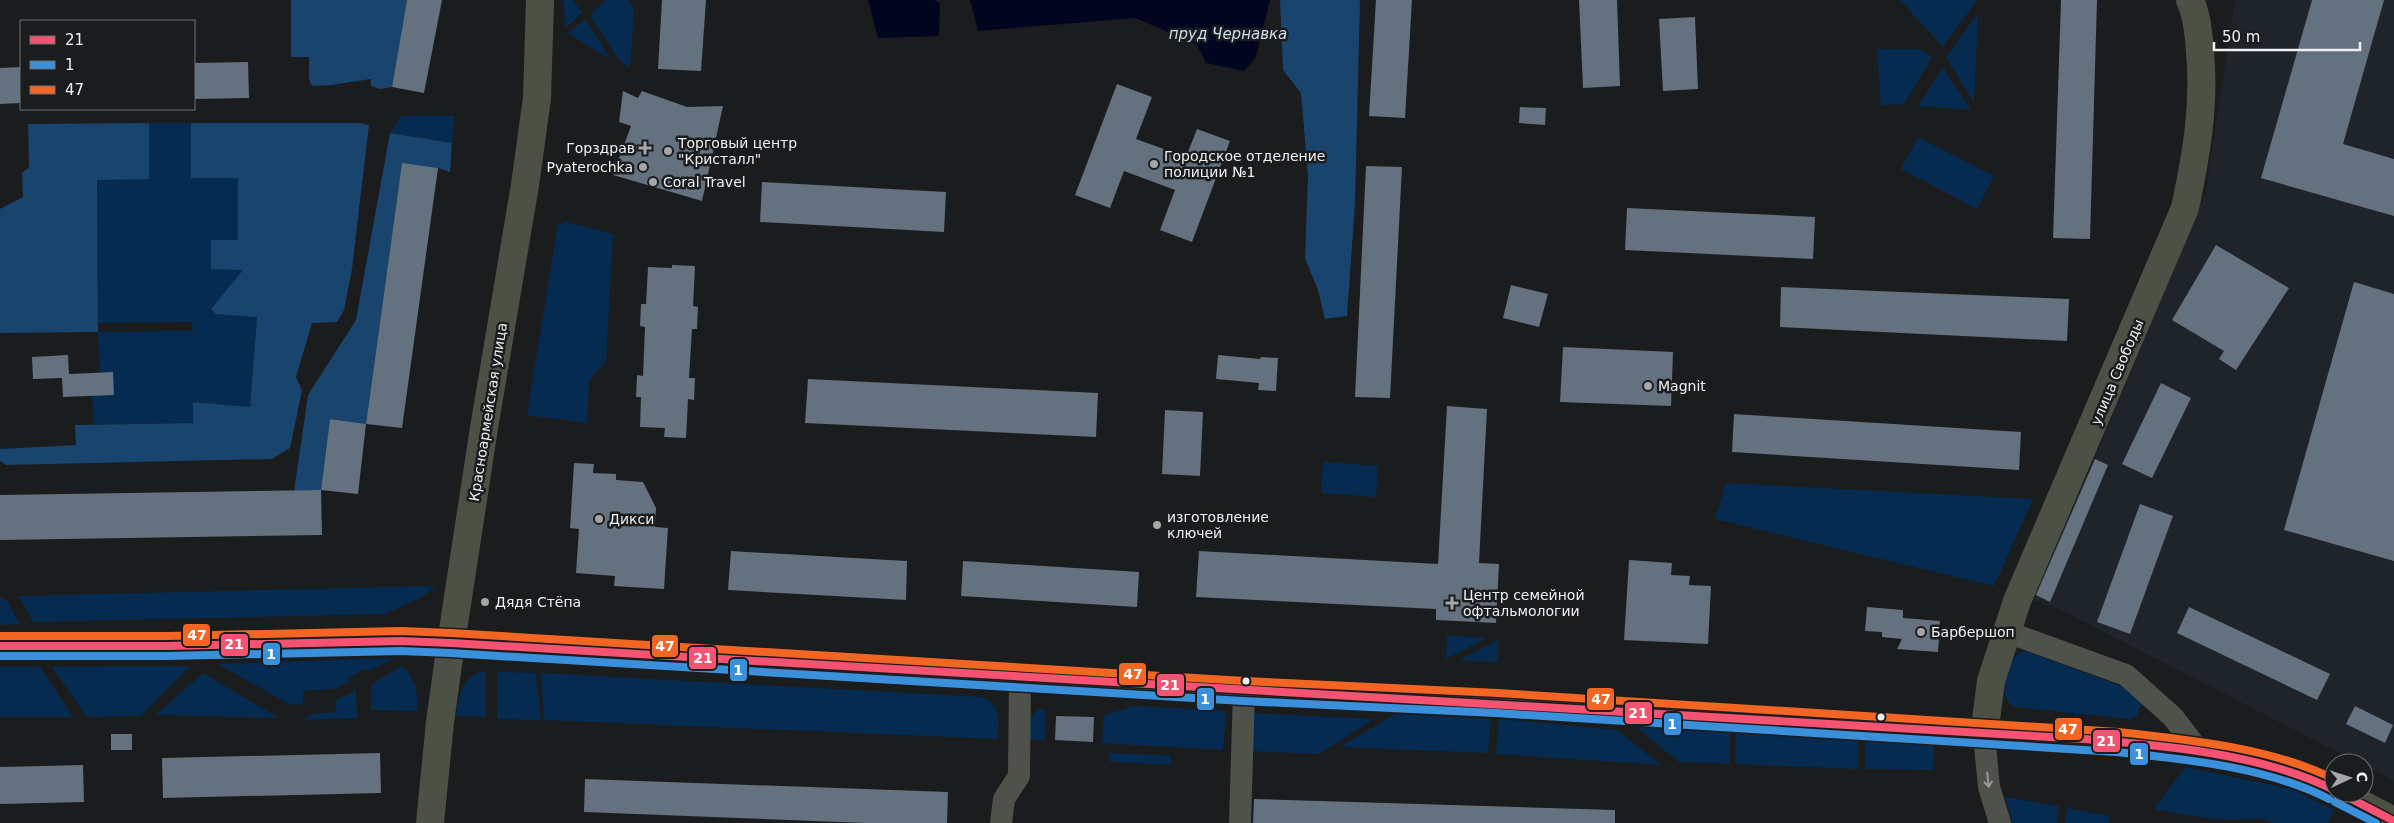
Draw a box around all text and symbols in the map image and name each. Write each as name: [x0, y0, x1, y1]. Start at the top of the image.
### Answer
legend: [20, 20, 195, 110]
scale bar: [2214, 20, 2360, 52]
water label: пруд Чернавка: [1169, 25, 1287, 43]
text: 50 m: [2222, 28, 2260, 46]
text: 21: [65, 31, 84, 49]
text: 1: [65, 56, 75, 74]
text: 47: [65, 81, 84, 99]
place label: Торговый центр "Кристалл": [677, 135, 797, 167]
place label: Горздрав: [566, 140, 635, 156]
marker: Горздрав: [639, 142, 651, 154]
marker: Торговый центр "Кристалл": [662, 145, 674, 157]
place label: Городское отделение полиции №1: [1164, 148, 1325, 180]
marker: Городское отделение полиции №1: [1148, 158, 1160, 170]
place label: Pyaterochka: [547, 159, 633, 175]
marker: Pyaterochka: [637, 161, 649, 173]
place label: Coral Travel: [663, 174, 746, 190]
marker: Coral Travel: [647, 176, 659, 188]
street label: улица Свободы: [2087, 317, 2147, 427]
street label: Красноармейская улица: [466, 322, 510, 502]
place label: Magnit: [1658, 378, 1706, 394]
marker: Magnit: [1642, 380, 1654, 392]
place label: изготовление ключей: [1167, 509, 1269, 541]
place label: Дикси: [609, 511, 654, 527]
marker: Дикси: [593, 513, 605, 525]
marker: изготовление ключей: [1151, 519, 1163, 531]
place label: Центр семейной офтальмологии: [1463, 587, 1585, 619]
place label: Дядя Стёпа: [495, 594, 581, 610]
marker: Дядя Стёпа: [479, 596, 491, 608]
marker: Центр семейной офтальмологии: [1445, 596, 1459, 610]
line badge: 47: [182, 623, 211, 647]
place label: Барбершоп: [1931, 624, 2015, 640]
marker: Барбершоп: [1915, 626, 1927, 638]
text: 47: [187, 627, 207, 643]
line badge: 21: [220, 633, 249, 657]
line badge: 47: [651, 634, 679, 658]
text: 21: [224, 636, 244, 652]
text: 47: [655, 638, 675, 654]
line badge: 1: [262, 642, 281, 666]
text: 1: [266, 646, 276, 662]
line badge: 21: [688, 646, 717, 670]
text: 21: [693, 650, 713, 666]
line badge: 1: [729, 658, 748, 682]
text: 1: [733, 662, 743, 678]
line badge: 47: [1118, 662, 1147, 686]
text: 47: [1123, 666, 1143, 682]
line badge: 21: [1156, 673, 1185, 697]
unlabelled marker: [1241, 676, 1251, 686]
text: 21: [1160, 677, 1180, 693]
line badge: 1: [1196, 687, 1215, 711]
line badge: 47: [1586, 687, 1615, 711]
text: 1: [1200, 691, 1210, 707]
text: 47: [1591, 691, 1611, 707]
line badge: 21: [1624, 701, 1653, 725]
text: 21: [1628, 705, 1648, 721]
line badge: 1: [1663, 712, 1682, 736]
unlabelled marker: [1876, 712, 1886, 722]
text: 1: [1667, 716, 1677, 732]
line badge: 47: [2054, 717, 2083, 741]
text: 47: [2058, 721, 2078, 737]
line badge: 21: [2092, 729, 2121, 753]
text: 21: [2096, 733, 2116, 749]
line badge: 1: [2129, 742, 2149, 766]
text: 1: [2134, 746, 2144, 762]
north arrow: [2324, 753, 2374, 803]
one-way arrow: [1983, 771, 1993, 787]
text: С: [2354, 771, 2370, 783]

